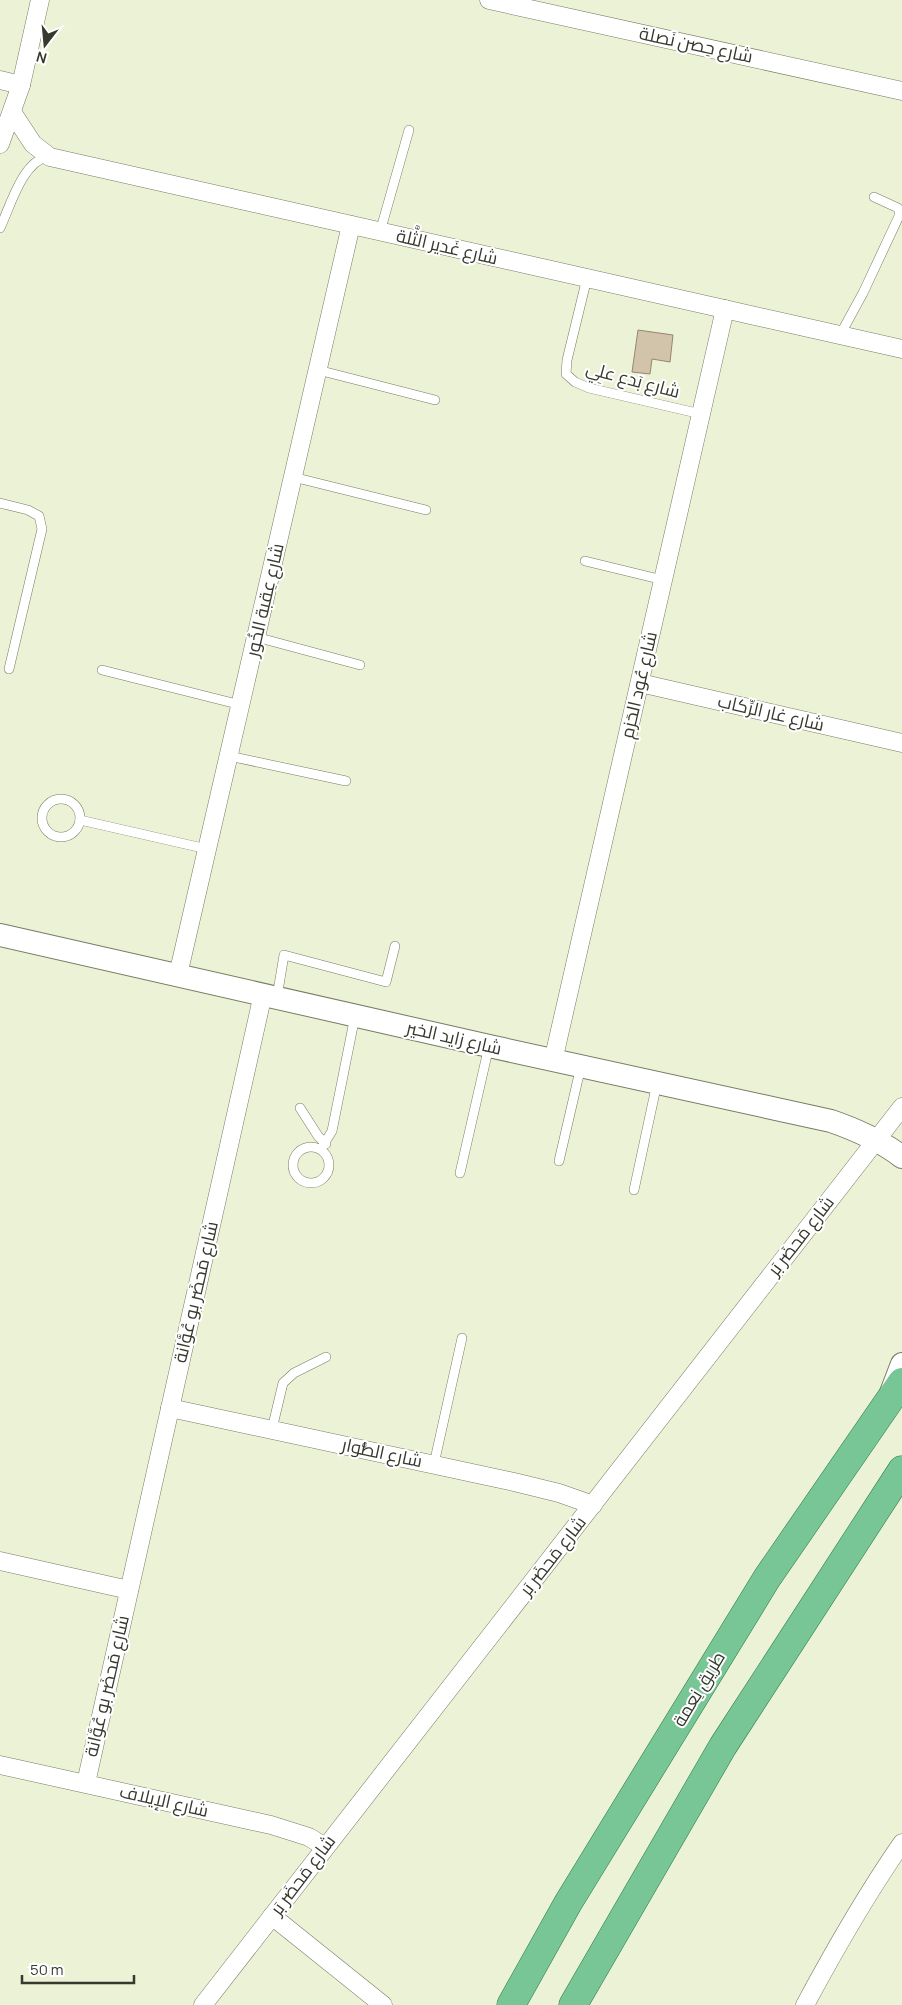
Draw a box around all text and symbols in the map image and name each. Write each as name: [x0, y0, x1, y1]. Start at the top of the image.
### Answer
north arrow: [20, 20, 70, 70]
street label: شارع حِصن نَصلة: [637, 20, 755, 69]
text: N: [34, 47, 49, 68]
street label: شارع غَدير الثَّلة: [394, 221, 501, 270]
street label: شارع بَدع علِي: [583, 355, 683, 406]
street label: شارع عِقبة الخُور: [239, 541, 290, 660]
street label: شارع عُود الحَزم: [614, 629, 663, 741]
street label: شارع غار الرِّكاب: [715, 688, 827, 737]
street label: شارع زايد الخير: [403, 1014, 504, 1061]
street label: شارع مَحضَر بَر: [761, 1191, 840, 1282]
street label: شارع مَحضَر بو عُوَّانة: [167, 1219, 224, 1365]
street label: شارع الطُّوار: [339, 1432, 425, 1473]
street label: شارع مَحضَر بَر: [513, 1511, 592, 1602]
street label: شارع مَحضَر بو عُوَّانة: [78, 1613, 135, 1759]
street label: طريق نِعمة: [666, 1646, 731, 1731]
street label: شارع الإيلاف: [117, 1778, 211, 1823]
street label: شارع مَحضَر بَر: [263, 1829, 341, 1921]
scale bar: [22, 1952, 135, 1984]
text: 50 m: [30, 1959, 64, 1980]

